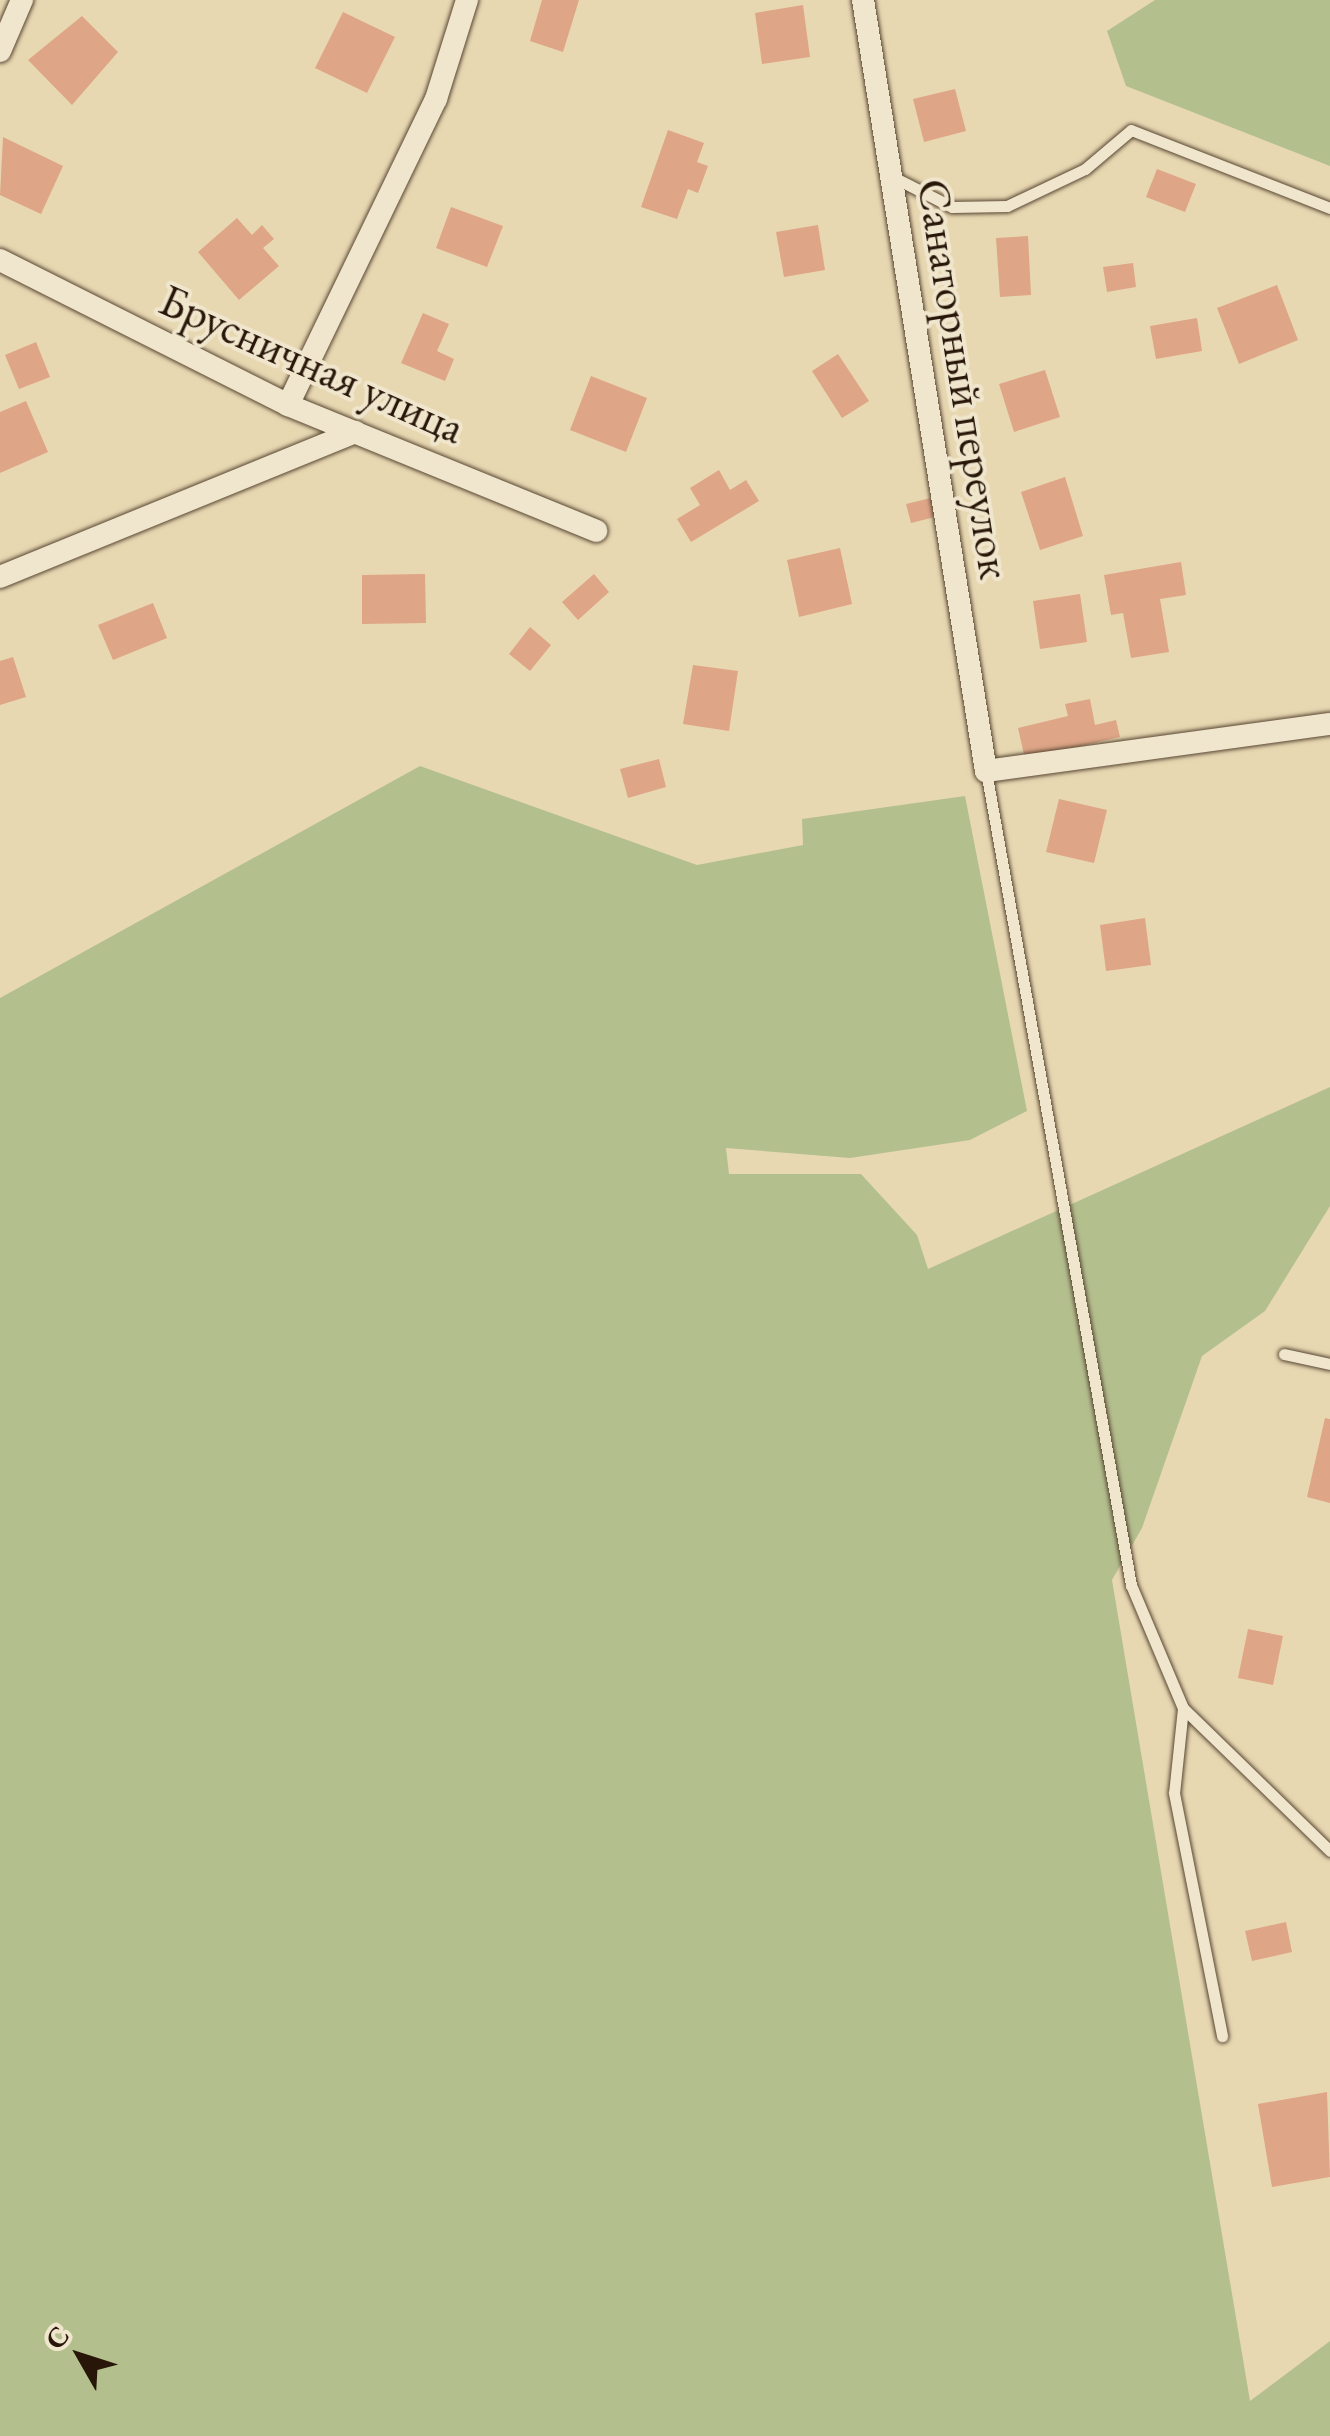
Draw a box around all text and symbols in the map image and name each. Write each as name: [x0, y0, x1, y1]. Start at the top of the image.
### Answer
street label: Санаторный переулок: [906, 175, 1022, 583]
street label: Брусничная улица: [151, 273, 473, 455]
north arrow: [30, 2306, 130, 2406]
text: С: [36, 2318, 77, 2356]

